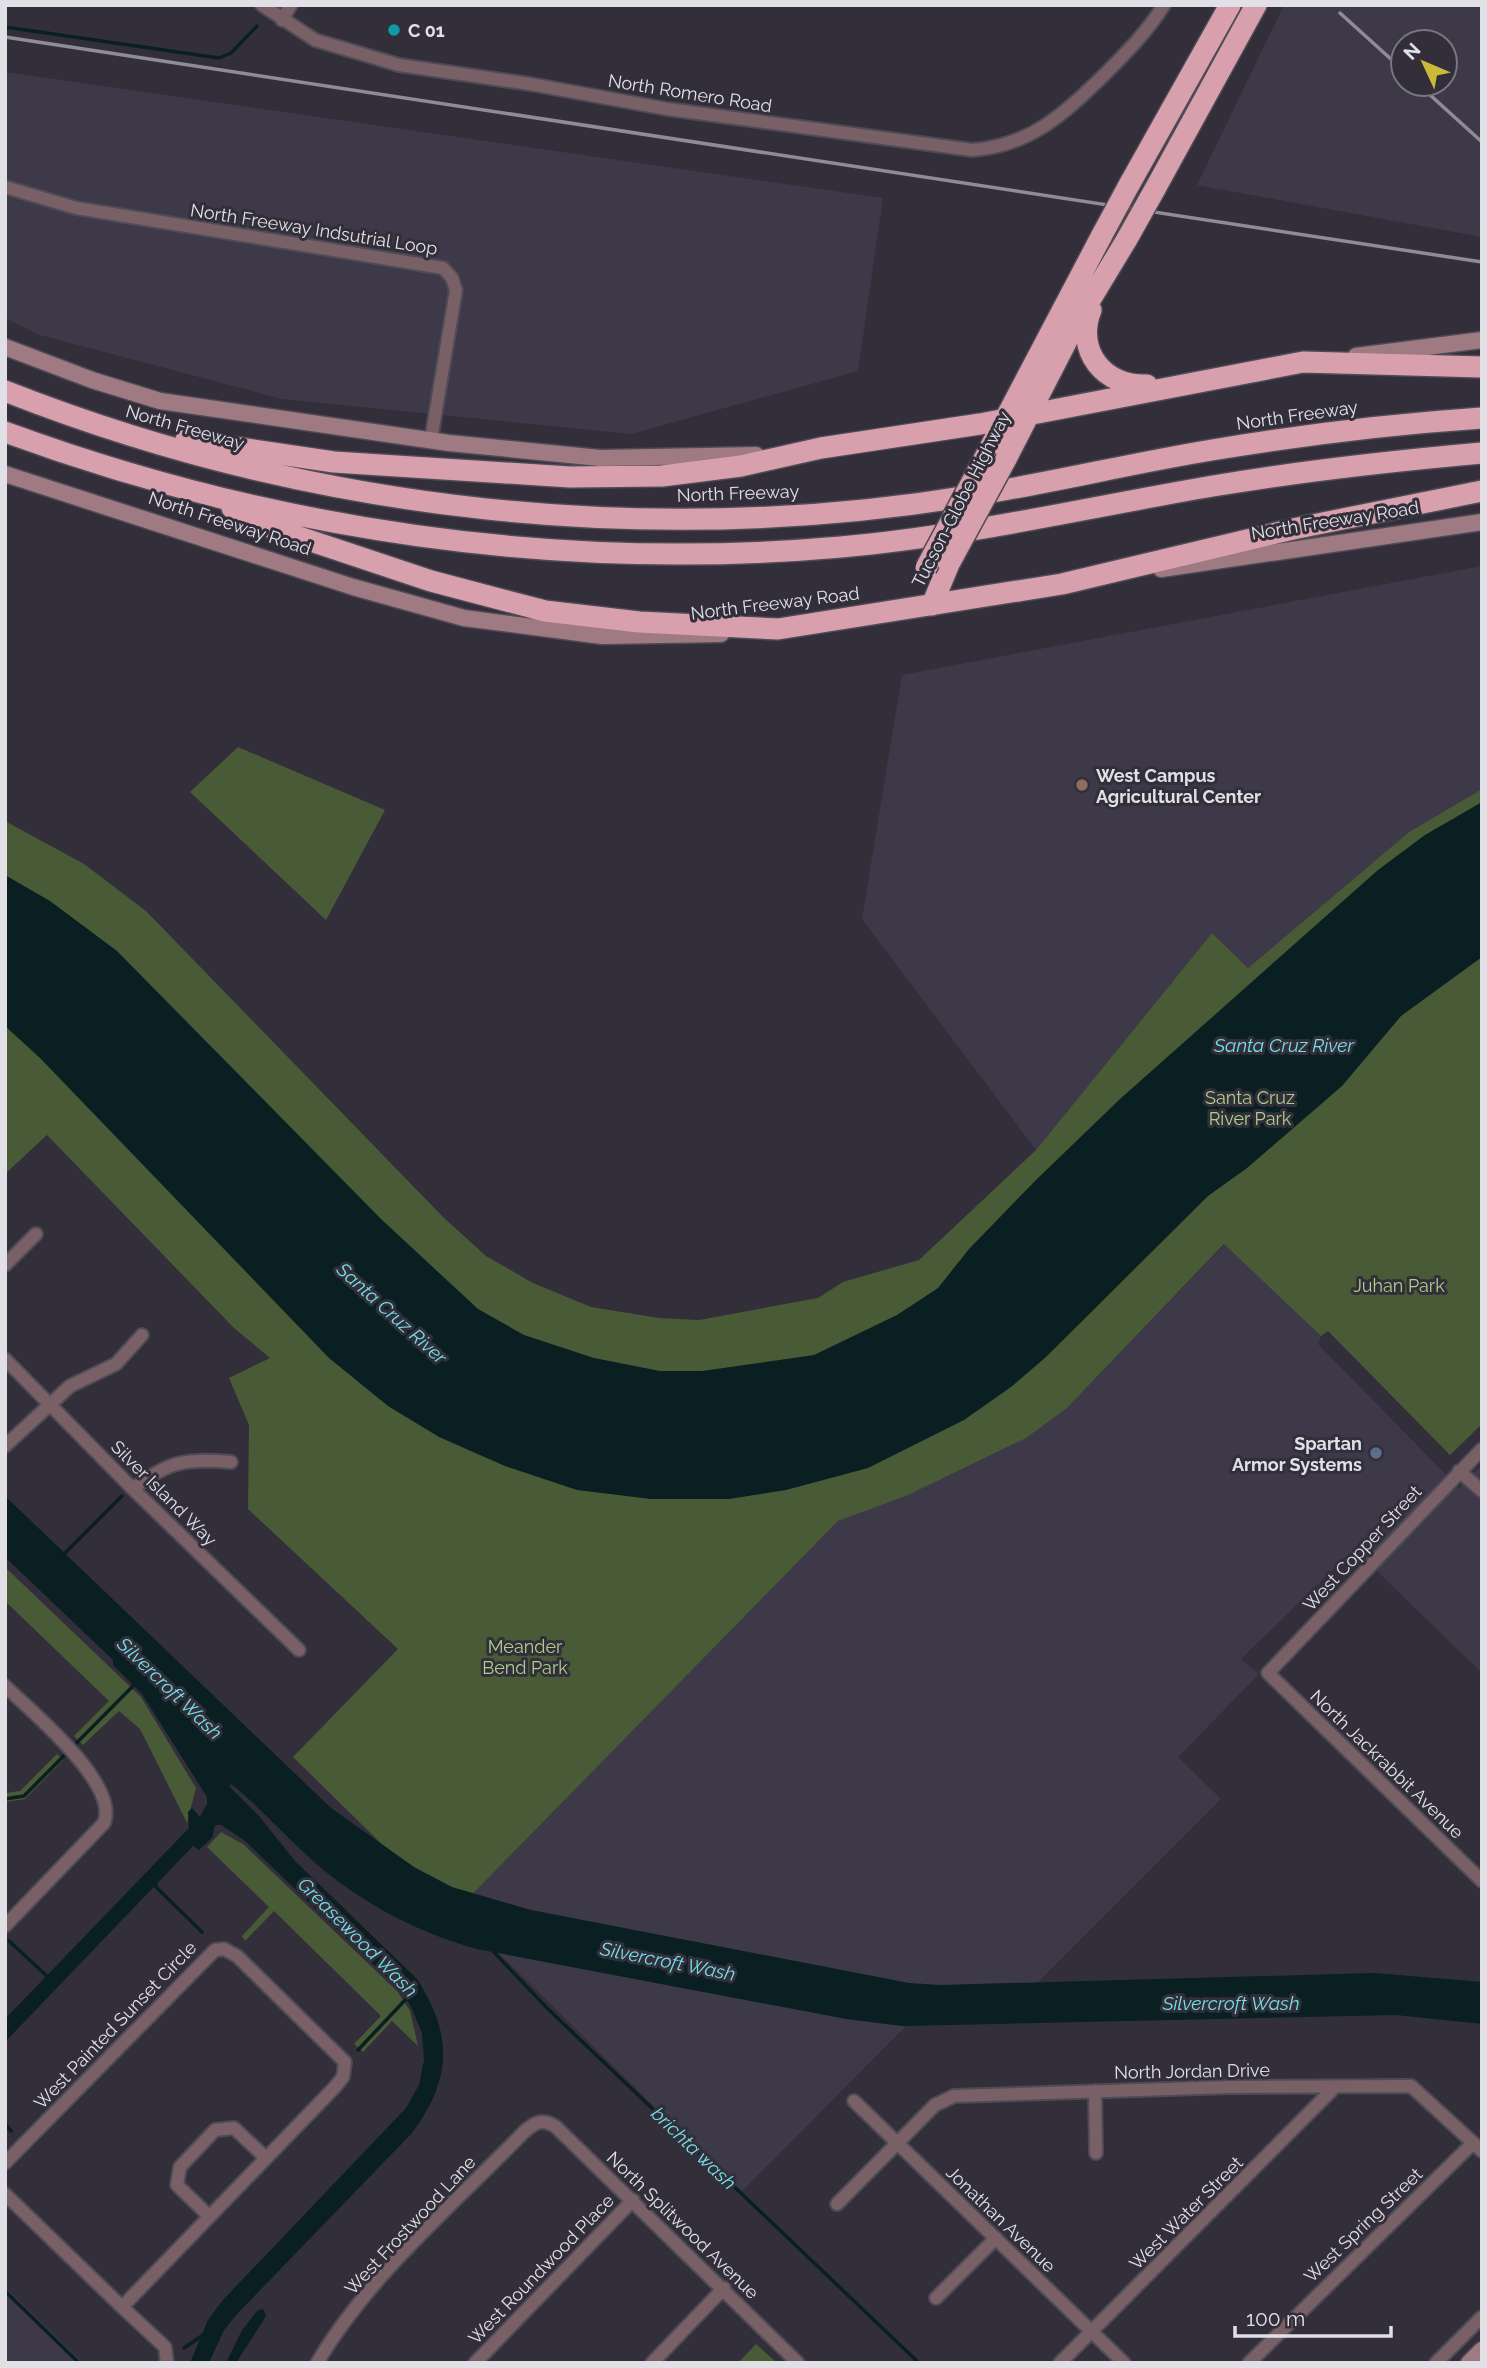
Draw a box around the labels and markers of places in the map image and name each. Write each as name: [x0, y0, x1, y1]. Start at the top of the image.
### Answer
place label: C 01: [408, 20, 445, 41]
marker: C 01: [386, 22, 402, 38]
place label: West Campus Agricultural Center: [1096, 765, 1261, 807]
marker: West Campus Agricultural Center: [1074, 777, 1090, 793]
place label: Spartan Armor Systems: [1232, 1433, 1362, 1475]
marker: Spartan Armor Systems: [1368, 1445, 1384, 1461]

